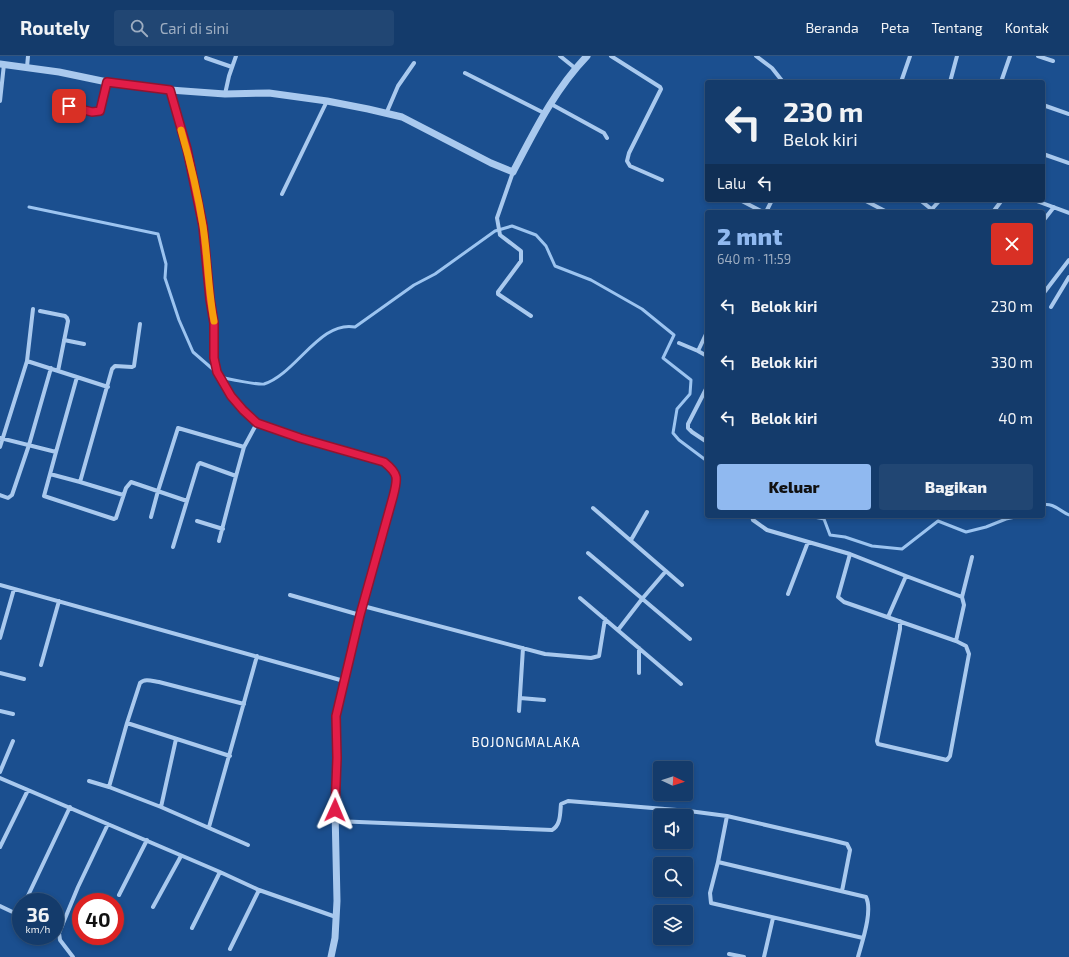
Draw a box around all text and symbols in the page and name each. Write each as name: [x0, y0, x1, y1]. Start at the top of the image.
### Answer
search box: [114, 10, 394, 46]
text: Routely: [20, 16, 90, 39]
icon: search: [128, 17, 150, 39]
text: Cari di sini: [160, 19, 229, 37]
text: Beranda: [805, 19, 859, 36]
text: Peta: [881, 19, 909, 36]
text: Tentang: [931, 19, 983, 36]
text: Kontak: [1005, 19, 1049, 36]
pin: [52, 89, 86, 123]
text: 230 m: [783, 94, 864, 128]
icon: arrive: [58, 95, 80, 117]
icon: left: [717, 96, 769, 148]
text: Belok kiri: [783, 128, 858, 150]
icon: left: [754, 172, 776, 194]
text: Lalu: [717, 174, 746, 192]
text: 2 mnt: [717, 221, 782, 250]
button: close: [991, 223, 1033, 265]
text: 640 m · 11:59: [717, 251, 791, 267]
icon: left: [717, 295, 739, 317]
text: Belok kiri: [751, 297, 817, 315]
text: 230 m: [991, 297, 1033, 315]
icon: left: [717, 351, 739, 373]
text: Belok kiri: [751, 353, 817, 371]
text: 330 m: [991, 353, 1033, 371]
icon: left: [717, 407, 739, 429]
text: Belok kiri: [751, 409, 817, 427]
text: 40 m: [998, 409, 1033, 427]
button: Keluar: [717, 464, 871, 510]
button: Bagikan: [879, 464, 1033, 510]
district label: BOJONGMALAKA: [472, 734, 580, 750]
north arrow: [653, 761, 693, 801]
map controls: [653, 761, 693, 945]
position arrow: [314, 789, 356, 831]
button: sound: [653, 809, 693, 849]
button: search: [653, 857, 693, 897]
speed limit sign: 40: [72, 893, 124, 945]
text: 36: [26, 902, 50, 926]
button: layers: [653, 905, 693, 945]
text: km/h: [26, 923, 50, 935]

